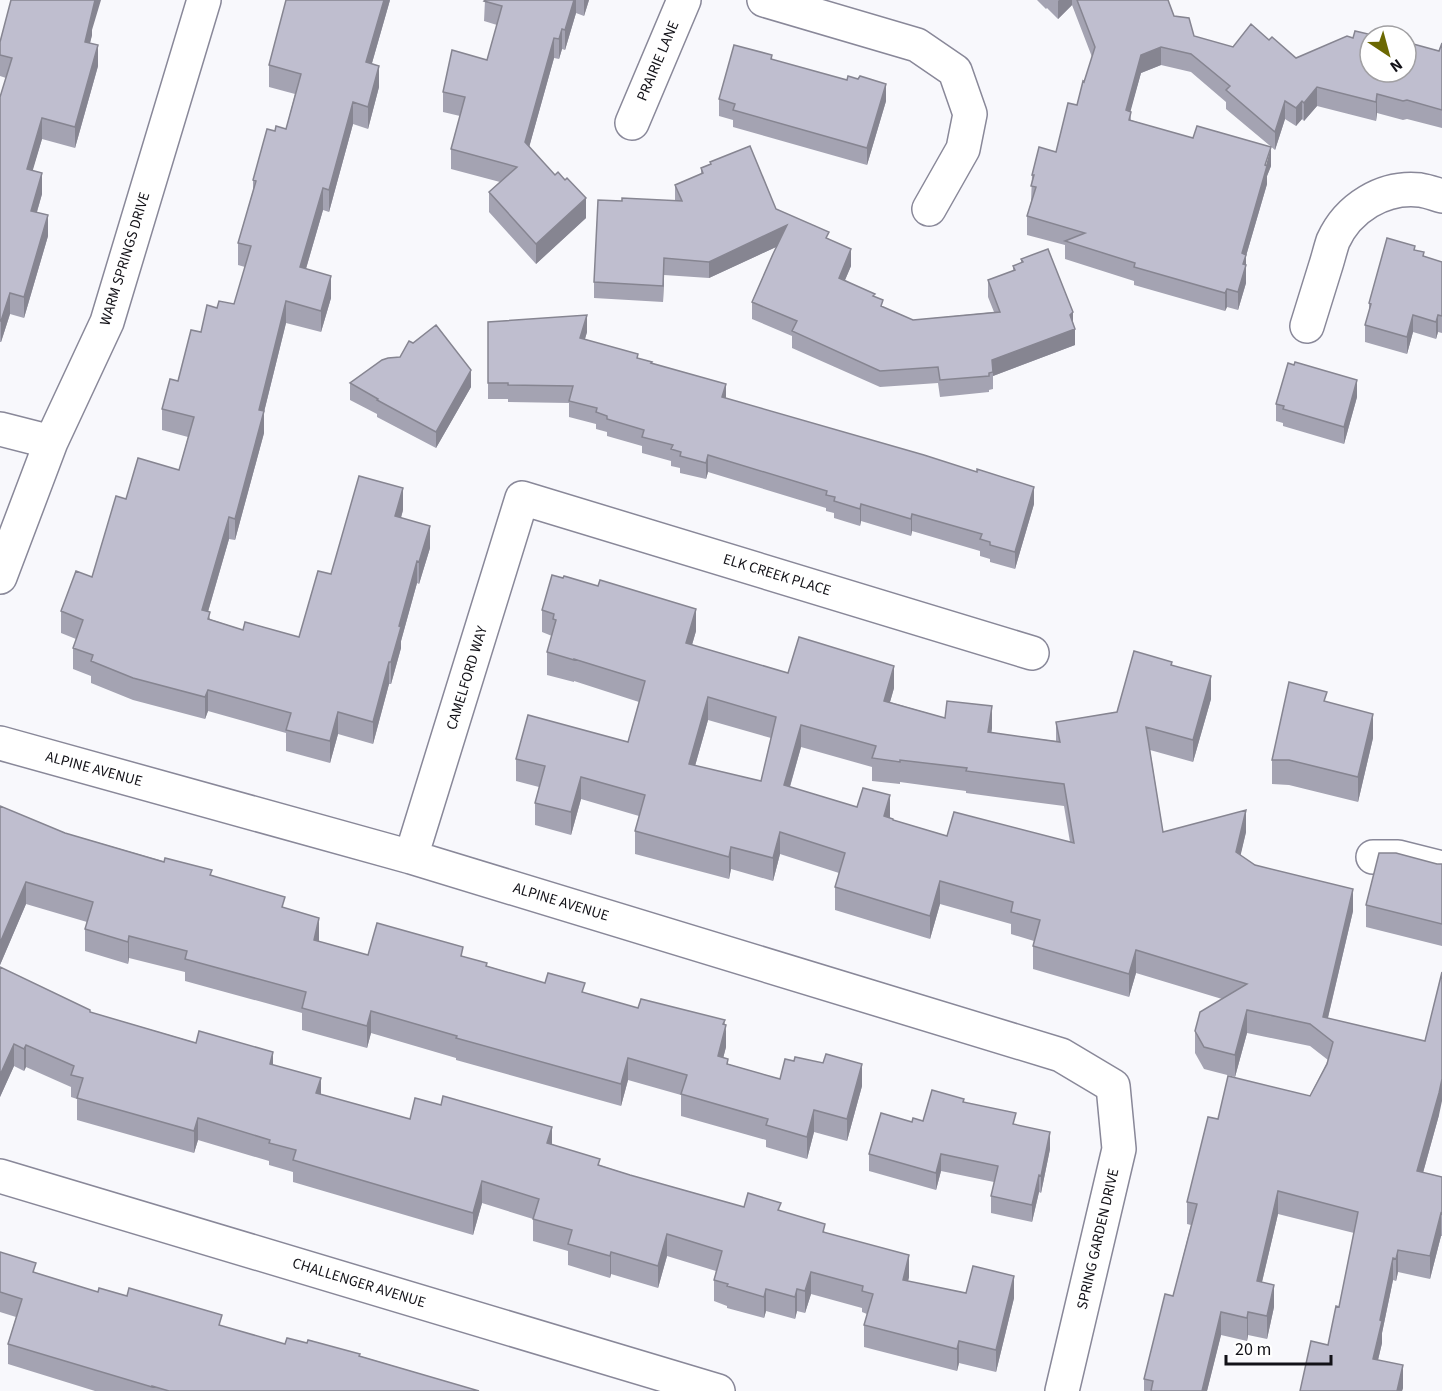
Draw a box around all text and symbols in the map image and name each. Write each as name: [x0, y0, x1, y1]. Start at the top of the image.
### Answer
street label: PRAIRIE LANE: [632, 17, 684, 104]
north arrow: [1358, 24, 1418, 84]
text: N: [1385, 53, 1407, 77]
street label: WARM SPRINGS DRIVE: [95, 190, 155, 328]
street label: ELK CREEK PLACE: [720, 549, 834, 601]
street label: CAMELFORD WAY: [441, 623, 493, 733]
street label: ALPINE AVENUE: [43, 746, 145, 792]
street label: ALPINE AVENUE: [510, 877, 612, 927]
street label: SPRING GARDEN DRIVE: [1072, 1166, 1124, 1312]
street label: CHALLENGER AVENUE: [290, 1253, 428, 1313]
scale bar: [1226, 1328, 1331, 1366]
text: 20 m: [1235, 1337, 1271, 1362]

